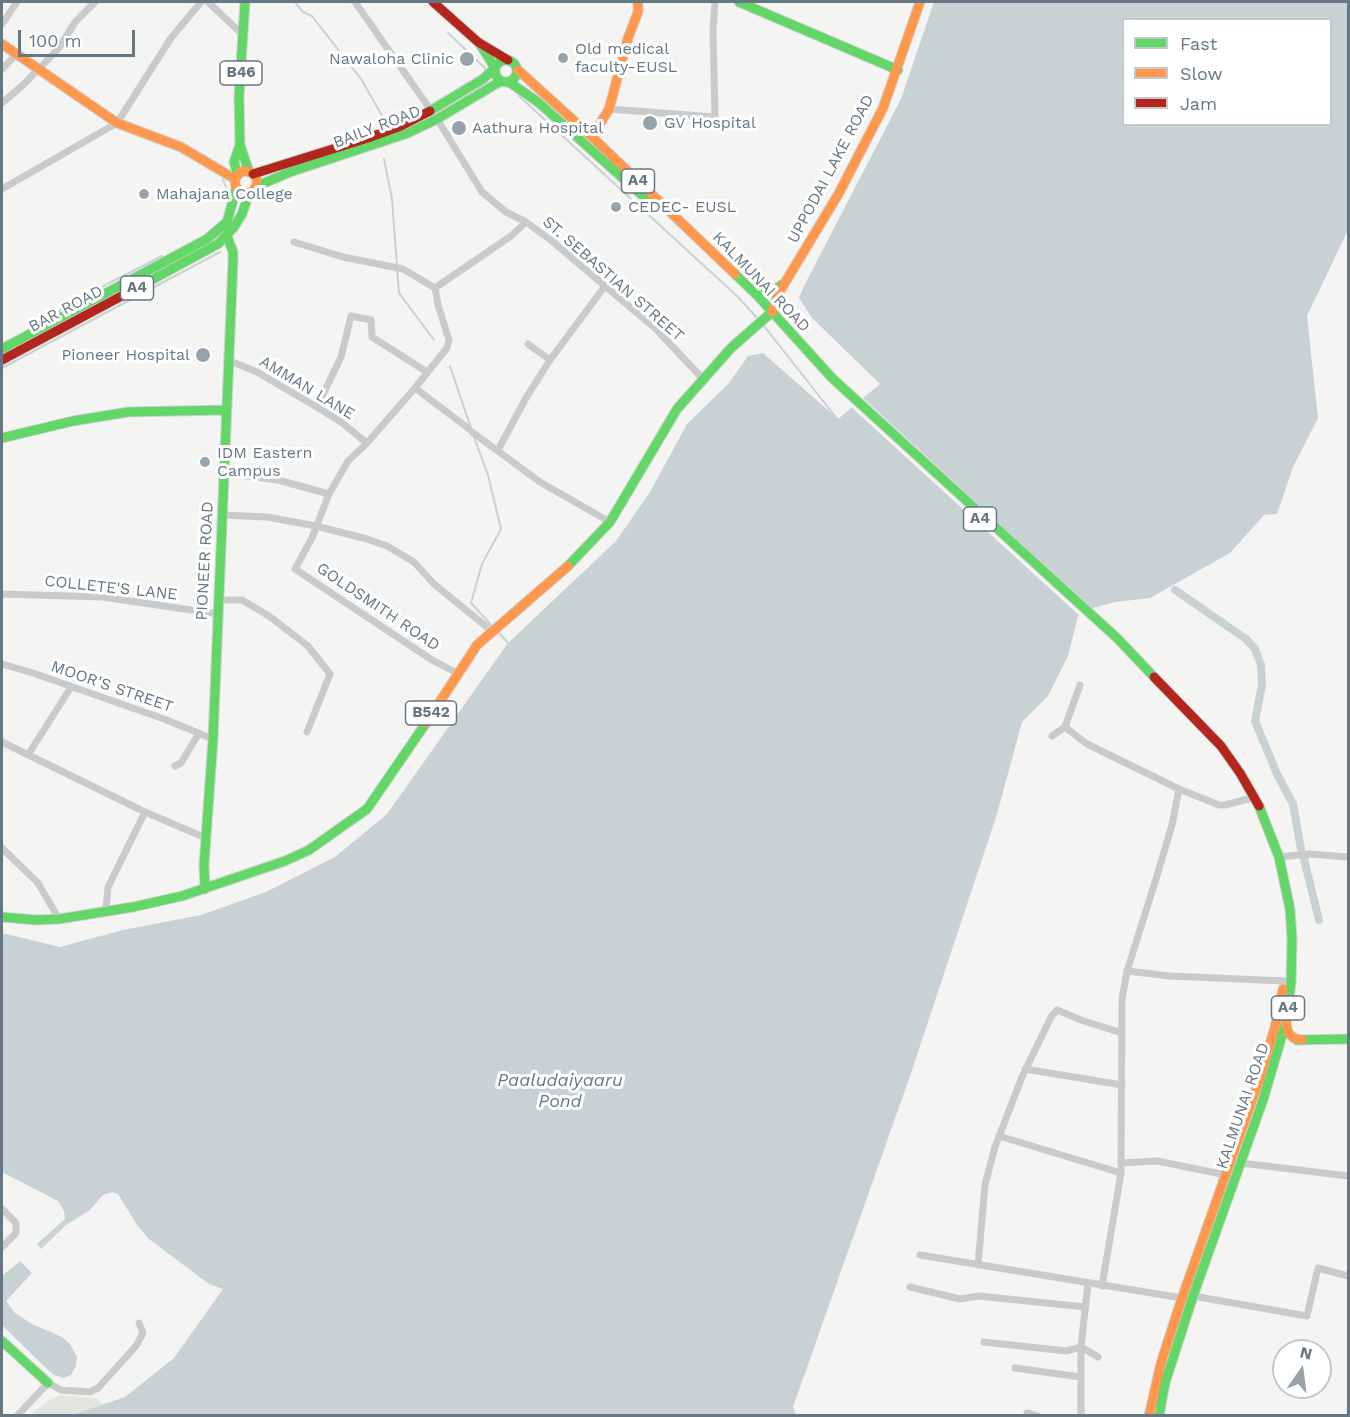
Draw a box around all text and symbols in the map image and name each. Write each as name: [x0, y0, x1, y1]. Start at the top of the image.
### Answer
scale bar: [21, 18, 138, 56]
legend: [1122, 18, 1332, 126]
text: 100 m: [29, 30, 82, 51]
text: Fast: [1180, 33, 1217, 54]
place label: Old medical faculty-EUSL: [575, 39, 677, 77]
place label: Nawaloha Clinic: [329, 49, 454, 69]
marker: Nawaloha Clinic: [458, 50, 476, 68]
marker: Old medical faculty-EUSL: [556, 51, 570, 65]
road number: B46: [220, 61, 262, 85]
text: Slow: [1180, 63, 1223, 84]
street label: UPPODAI LAKE ROAD: [784, 92, 878, 246]
text: Jam: [1180, 93, 1217, 114]
street label: BAILY ROAD: [331, 102, 423, 152]
place label: GV Hospital: [664, 113, 756, 133]
marker: GV Hospital: [641, 114, 659, 132]
place label: Aathura Hospital: [472, 118, 603, 138]
marker: Aathura Hospital: [450, 119, 468, 137]
road number: A4: [622, 169, 654, 193]
place label: Mahajana College: [156, 184, 293, 204]
marker: Mahajana College: [137, 187, 151, 201]
place label: CEDEC- EUSL: [628, 197, 736, 217]
marker: CEDEC- EUSL: [609, 200, 623, 214]
street label: ST. SEBASTIAN STREET: [538, 212, 688, 346]
street label: KALMUNAI ROAD: [708, 228, 814, 336]
road number: A4: [120, 276, 154, 300]
street label: BAR ROAD: [26, 281, 106, 337]
place label: Pioneer Hospital: [61, 345, 190, 365]
marker: Pioneer Hospital: [194, 346, 212, 364]
street label: AMMAN LANE: [256, 352, 358, 424]
place label: IDM Eastern Campus: [217, 443, 312, 481]
marker: IDM Eastern Campus: [198, 455, 212, 469]
street label: PIONEER ROAD: [192, 501, 218, 621]
road number: A4: [964, 507, 996, 531]
street label: GOLDSMITH ROAD: [313, 559, 443, 655]
street label: COLLETE'S LANE: [44, 571, 178, 605]
street label: MOOR'S STREET: [48, 657, 176, 717]
road number: B542: [406, 701, 456, 725]
road number: A4: [1272, 996, 1304, 1020]
street label: KALMUNAI ROAD: [1212, 1040, 1274, 1172]
water label: Paaludaiyaaru Pond: [497, 1070, 623, 1112]
north arrow: [1272, 1339, 1332, 1399]
text: N: [1298, 1342, 1314, 1364]

